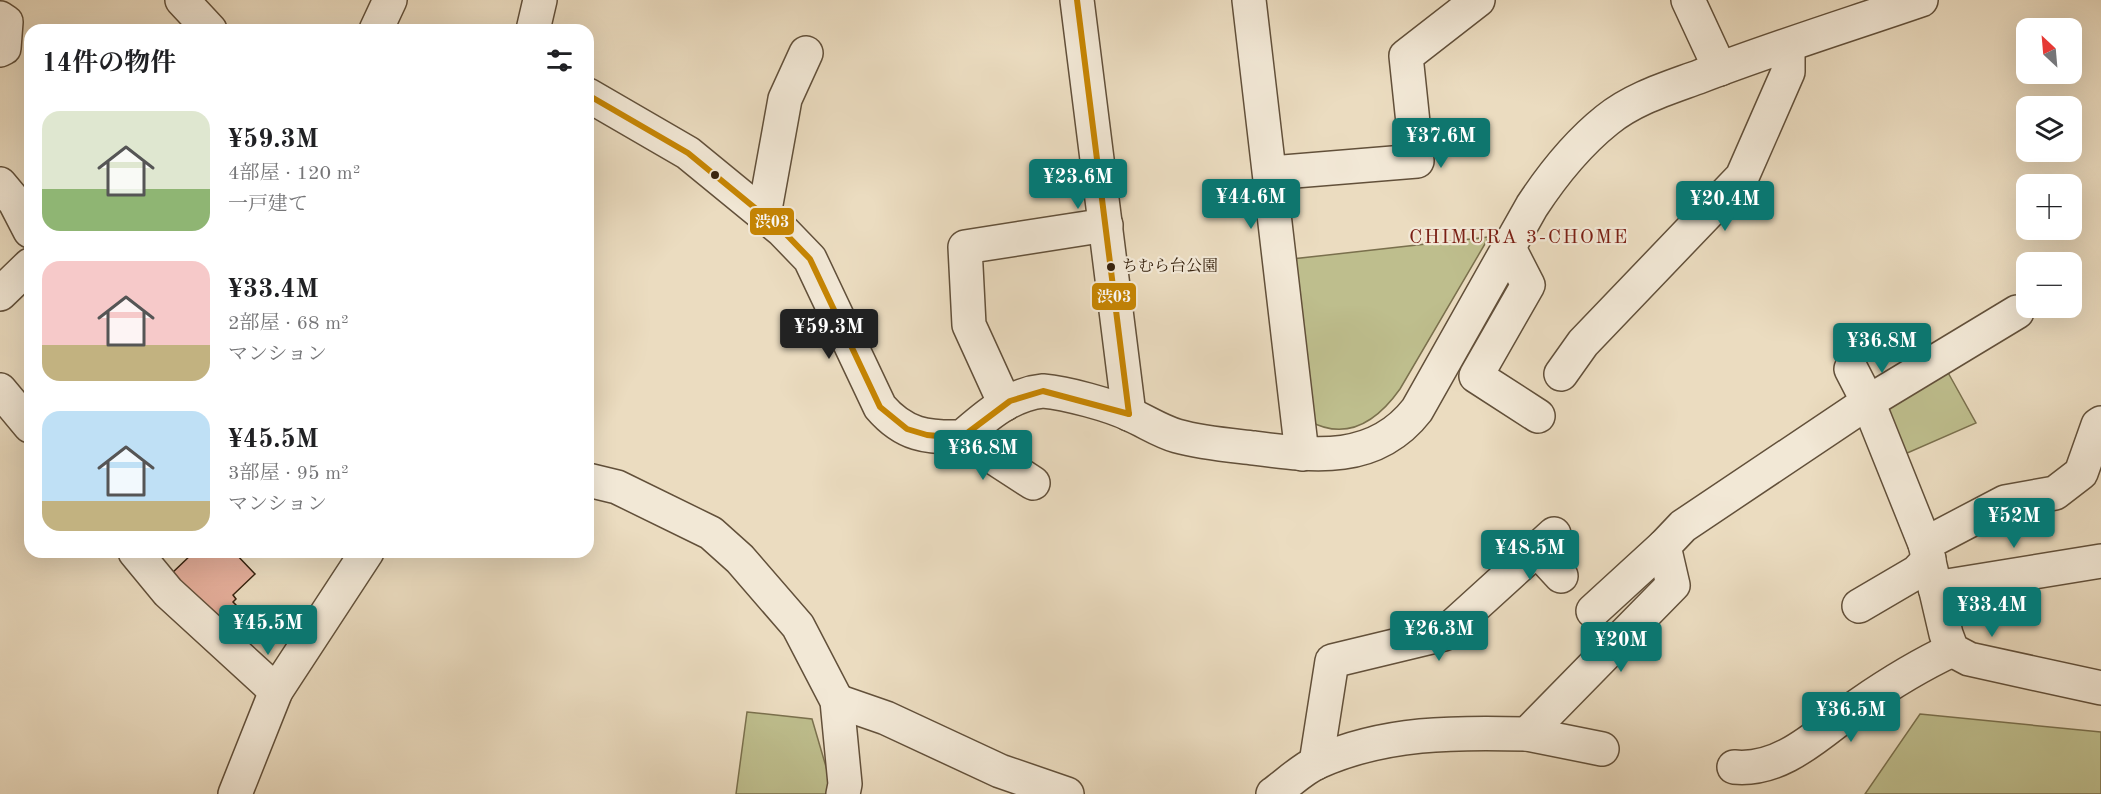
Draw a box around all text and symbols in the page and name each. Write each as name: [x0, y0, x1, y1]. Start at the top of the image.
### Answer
north arrow: [2016, 18, 2082, 84]
map controls: [2016, 18, 2082, 318]
icon: filters: [543, 44, 576, 77]
text: 14件の物件: [42, 51, 176, 77]
button: layers: [2016, 96, 2082, 162]
pin: ¥37.6M: [1392, 118, 1490, 169]
text: ¥59.3M: [228, 127, 319, 153]
text: ¥37.6M: [1406, 127, 1476, 147]
icon: home: [90, 135, 162, 207]
pin: ¥23.6M: [1029, 159, 1127, 210]
text: 4部屋 · 120 m²: [228, 164, 360, 184]
text: ¥23.6M: [1043, 168, 1113, 188]
unlabelled marker: [709, 169, 721, 181]
button: +: [2016, 174, 2082, 240]
pin: ¥44.6M: [1202, 179, 1300, 230]
pin: ¥20.4M: [1676, 181, 1774, 232]
text: ¥44.6M: [1216, 188, 1286, 208]
text: ¥20.4M: [1690, 190, 1760, 210]
text: 一戸建て: [228, 195, 308, 215]
line badge: 渋03: [749, 207, 795, 236]
text: 渋03: [755, 213, 789, 231]
district label: CHIMURA 3-CHOME: [1409, 228, 1629, 248]
button: −: [2016, 252, 2082, 318]
place label: ちむら台公園: [1122, 257, 1218, 275]
marker: ちむら台公園: [1105, 261, 1117, 273]
text: ¥33.4M: [228, 277, 319, 303]
line badge: 渋03: [1091, 282, 1137, 311]
icon: home: [90, 285, 162, 357]
text: 渋03: [1097, 288, 1131, 306]
pin: ¥59.3M: [780, 309, 878, 360]
text: 2部屋 · 68 m²: [228, 314, 349, 334]
text: ¥59.3M: [794, 318, 864, 338]
pin: ¥36.8M: [1833, 323, 1931, 374]
text: ¥36.8M: [1847, 332, 1917, 352]
text: マンション: [228, 345, 327, 365]
text: ¥45.5M: [228, 427, 319, 453]
pin: ¥36.8M: [934, 430, 1032, 481]
icon: home: [90, 435, 162, 507]
text: ¥36.8M: [948, 439, 1018, 459]
text: 3部屋 · 95 m²: [228, 464, 349, 484]
text: マンション: [228, 495, 327, 515]
pin: ¥52M: [1978, 498, 2050, 549]
text: ¥52M: [1988, 507, 2040, 527]
pin: ¥48.5M: [1481, 530, 1579, 581]
text: ¥48.5M: [1495, 539, 1565, 559]
pin: ¥33.4M: [1943, 587, 2041, 638]
text: ¥33.4M: [1957, 596, 2027, 616]
pin: ¥45.5M: [219, 605, 317, 656]
pin: ¥26.3M: [1390, 611, 1488, 662]
text: ¥45.5M: [233, 614, 303, 634]
text: ¥26.3M: [1404, 620, 1474, 640]
pin: ¥20M: [1585, 622, 1657, 673]
text: ¥20M: [1595, 631, 1647, 651]
pin: ¥36.5M: [1802, 692, 1900, 743]
text: ¥36.5M: [1816, 701, 1886, 721]

